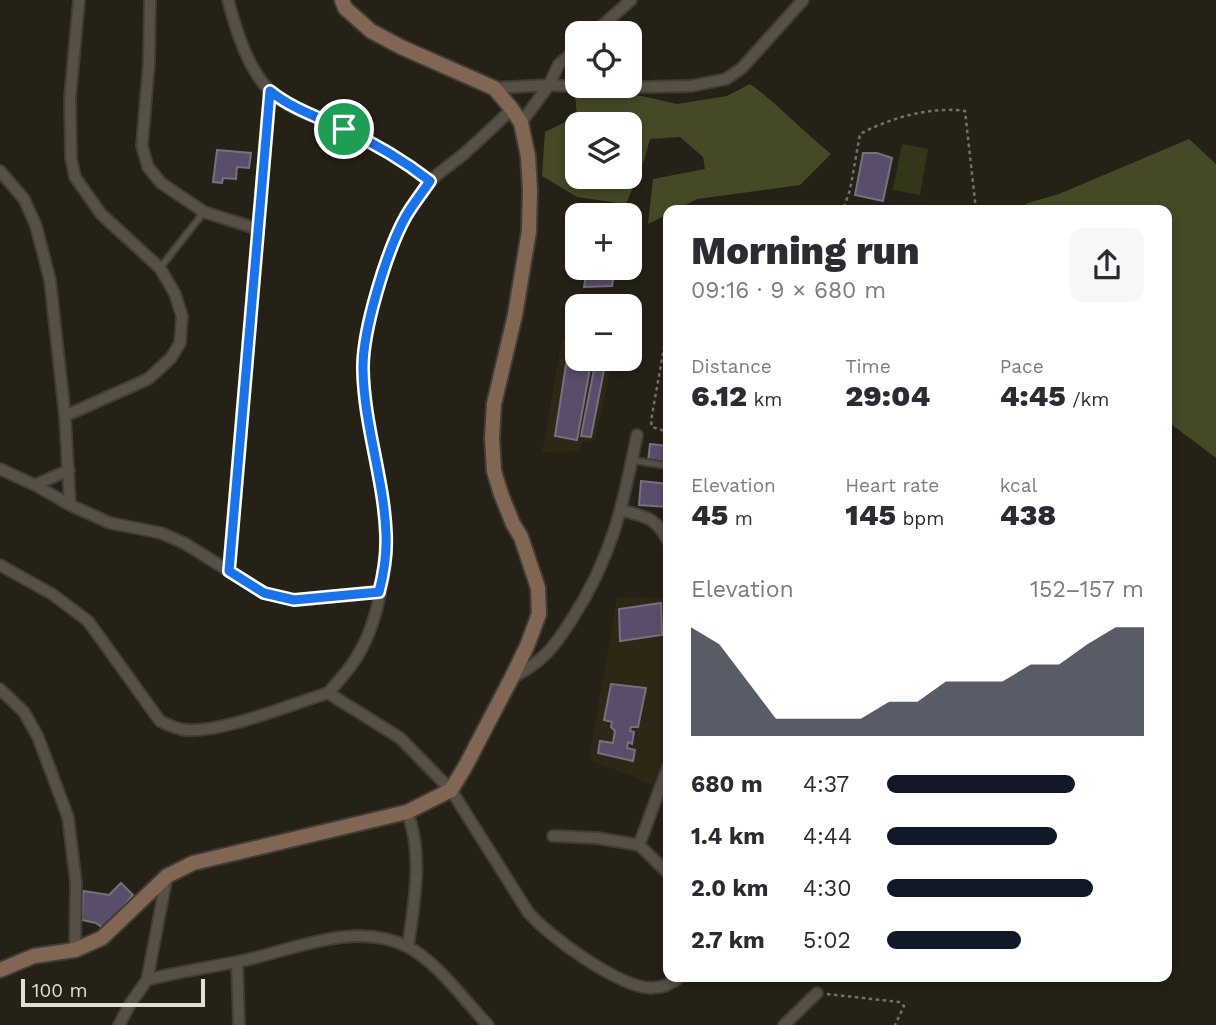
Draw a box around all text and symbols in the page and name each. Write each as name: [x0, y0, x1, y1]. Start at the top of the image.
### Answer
map controls: [565, 21, 642, 371]
button: locate: [565, 21, 642, 98]
pin: [314, 99, 374, 159]
icon: arrive: [325, 110, 363, 148]
button: layers: [565, 112, 642, 189]
button: +: [565, 203, 642, 280]
button: share: [1070, 228, 1144, 302]
text: Morning run: [691, 229, 920, 273]
text: 09:16 · 9 × 680 m: [691, 277, 886, 304]
button: −: [565, 294, 642, 371]
text: Distance: [691, 355, 772, 378]
text: Time: [845, 355, 891, 378]
text: Pace: [1000, 355, 1044, 378]
text: 6.12: [691, 378, 747, 413]
text: 29:04: [845, 378, 930, 413]
text: 4:45: [1000, 378, 1066, 413]
text: km: [747, 388, 782, 411]
text: /km: [1066, 388, 1109, 411]
text: Elevation: [691, 474, 776, 497]
text: Heart rate: [845, 474, 939, 497]
text: kcal: [1000, 474, 1037, 497]
text: 45: [691, 497, 728, 532]
text: 145: [845, 497, 896, 532]
text: 438: [1000, 497, 1056, 532]
text: m: [728, 507, 753, 530]
text: bpm: [896, 507, 944, 530]
text: Elevation: [691, 576, 794, 603]
text: 152–157 m: [1030, 576, 1144, 603]
text: 680 m: [691, 771, 763, 798]
text: 4:37: [803, 771, 849, 798]
text: 1.4 km: [691, 823, 765, 850]
text: 4:44: [803, 823, 852, 850]
text: 2.0 km: [691, 875, 769, 902]
text: 4:30: [803, 875, 852, 902]
text: 2.7 km: [691, 927, 765, 954]
text: 5:02: [803, 927, 851, 954]
scale bar: [21, 976, 205, 1008]
text: 100 m: [32, 979, 88, 1002]

